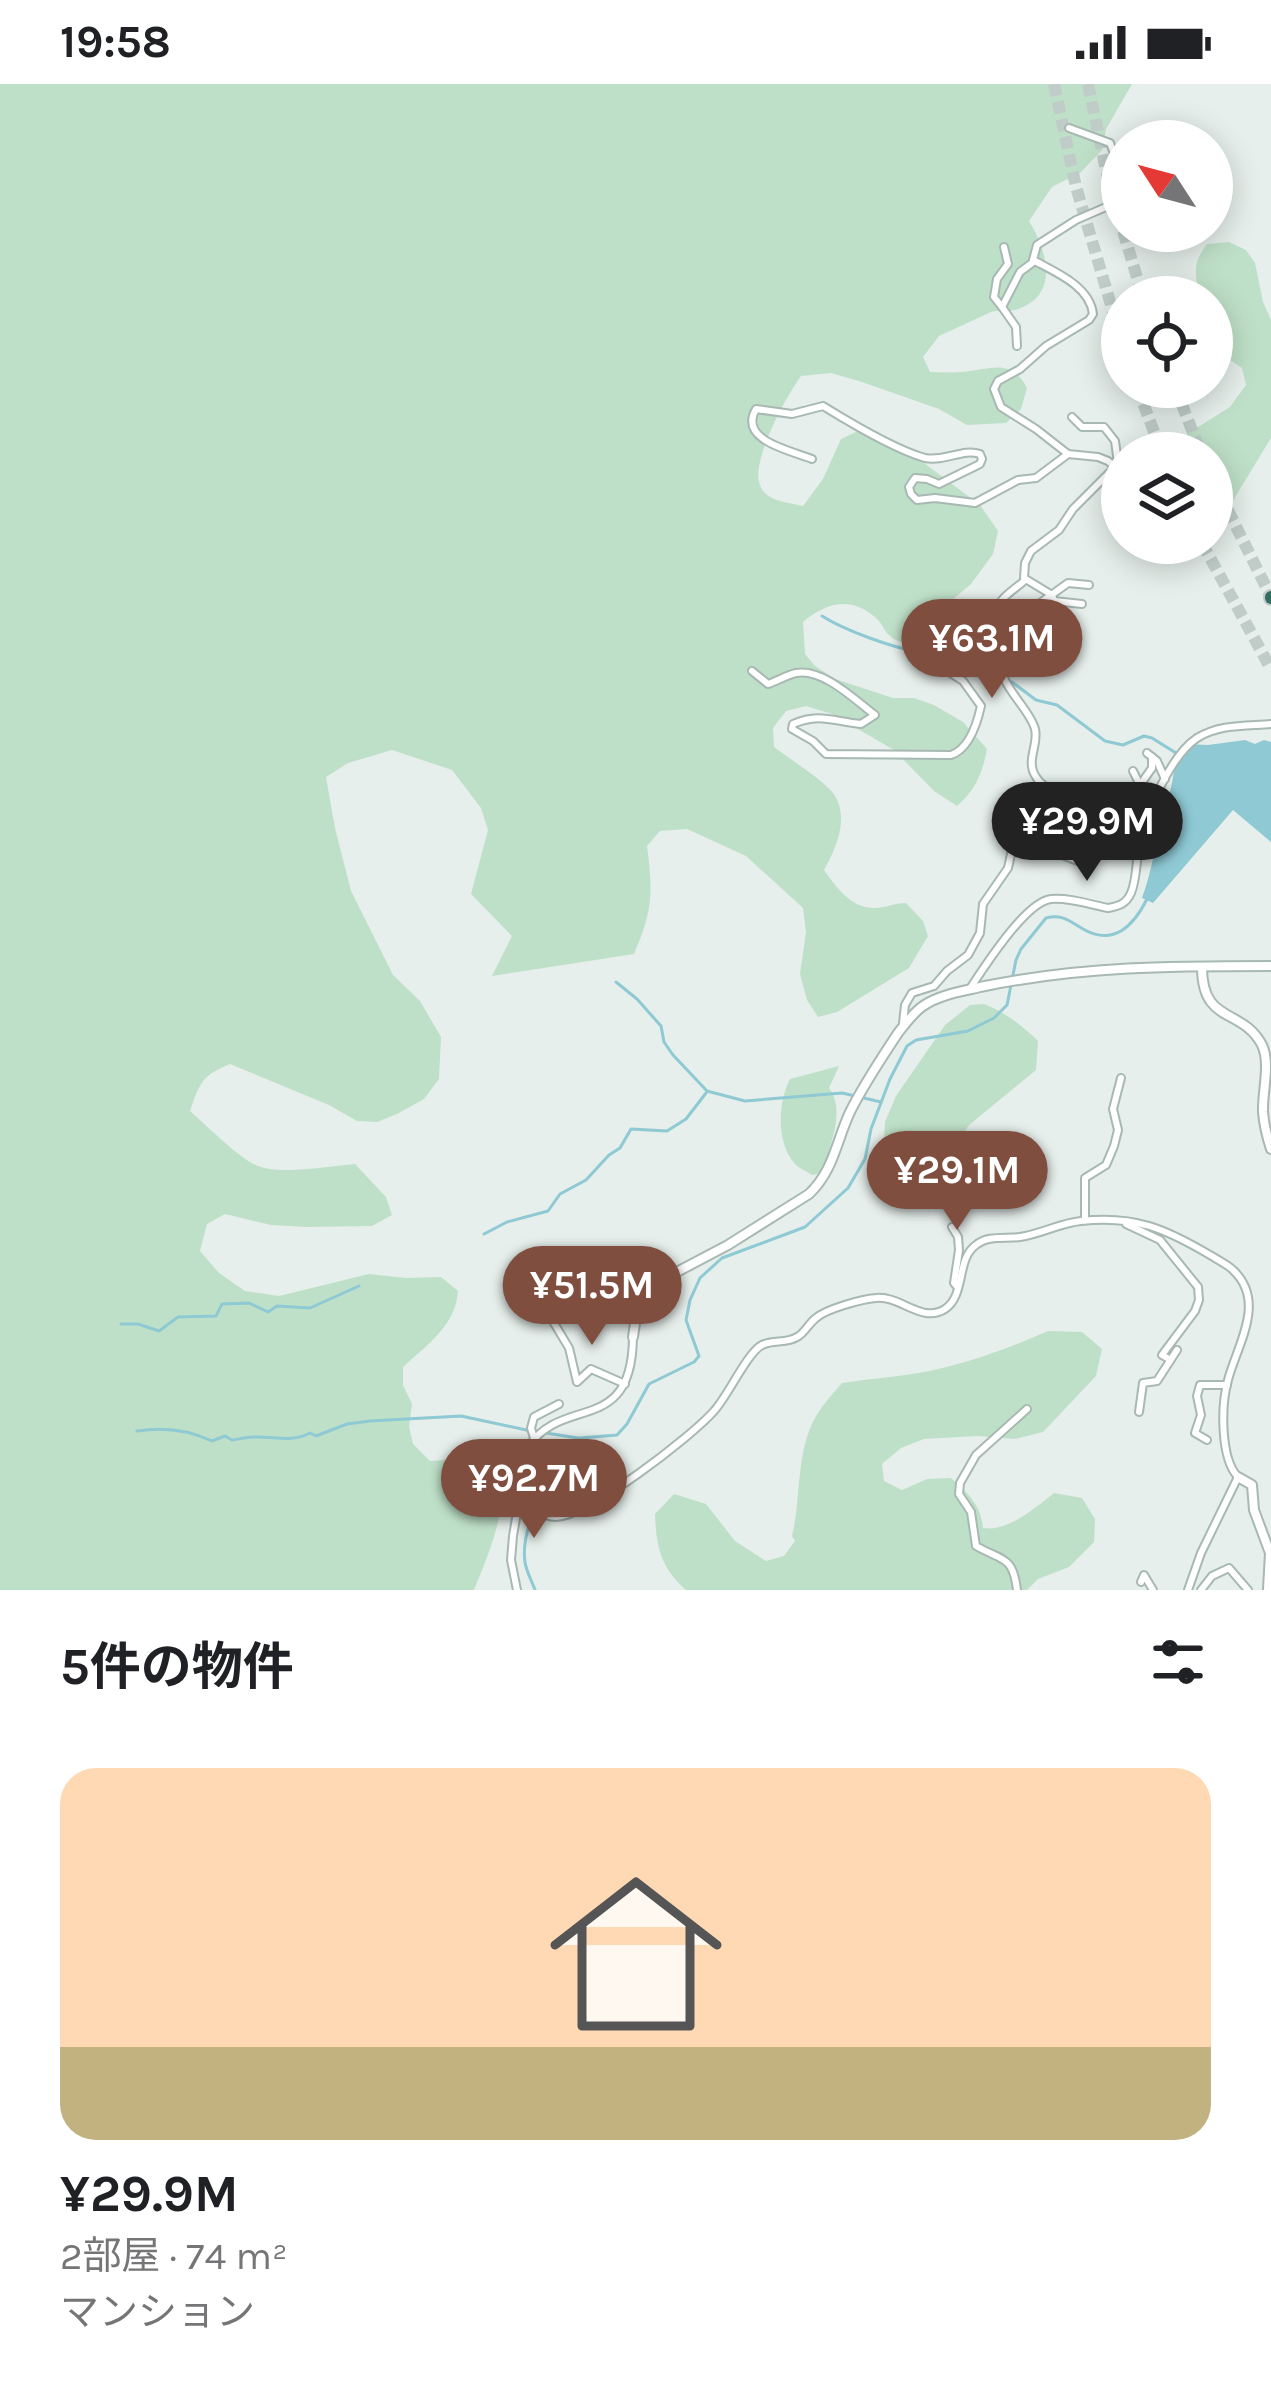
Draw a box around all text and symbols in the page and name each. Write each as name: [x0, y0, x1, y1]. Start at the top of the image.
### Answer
text: 19:58: [60, 16, 171, 68]
north arrow: [1101, 120, 1233, 252]
map controls: [1101, 120, 1233, 564]
button: locate: [1101, 276, 1233, 408]
button: layers: [1101, 432, 1233, 564]
pin: ¥63.1M: [894, 599, 1090, 701]
text: ¥63.1M: [928, 615, 1056, 661]
pin: ¥29.9M: [989, 782, 1185, 884]
text: ¥29.9M: [1019, 798, 1155, 844]
pin: ¥29.1M: [859, 1131, 1055, 1233]
text: ¥29.1M: [894, 1147, 1020, 1193]
pin: ¥51.5M: [494, 1246, 690, 1348]
text: ¥51.5M: [530, 1262, 654, 1308]
pin: ¥92.7M: [436, 1439, 632, 1541]
text: ¥92.7M: [468, 1455, 600, 1501]
icon: filters: [1145, 1629, 1211, 1695]
text: 5件の物件: [60, 1637, 294, 1697]
icon: home: [528, 1846, 744, 2062]
text: ¥29.9M: [60, 2164, 239, 2224]
text: 2部屋 · 74 m²: [60, 2233, 288, 2279]
text: マンション: [60, 2289, 255, 2335]

